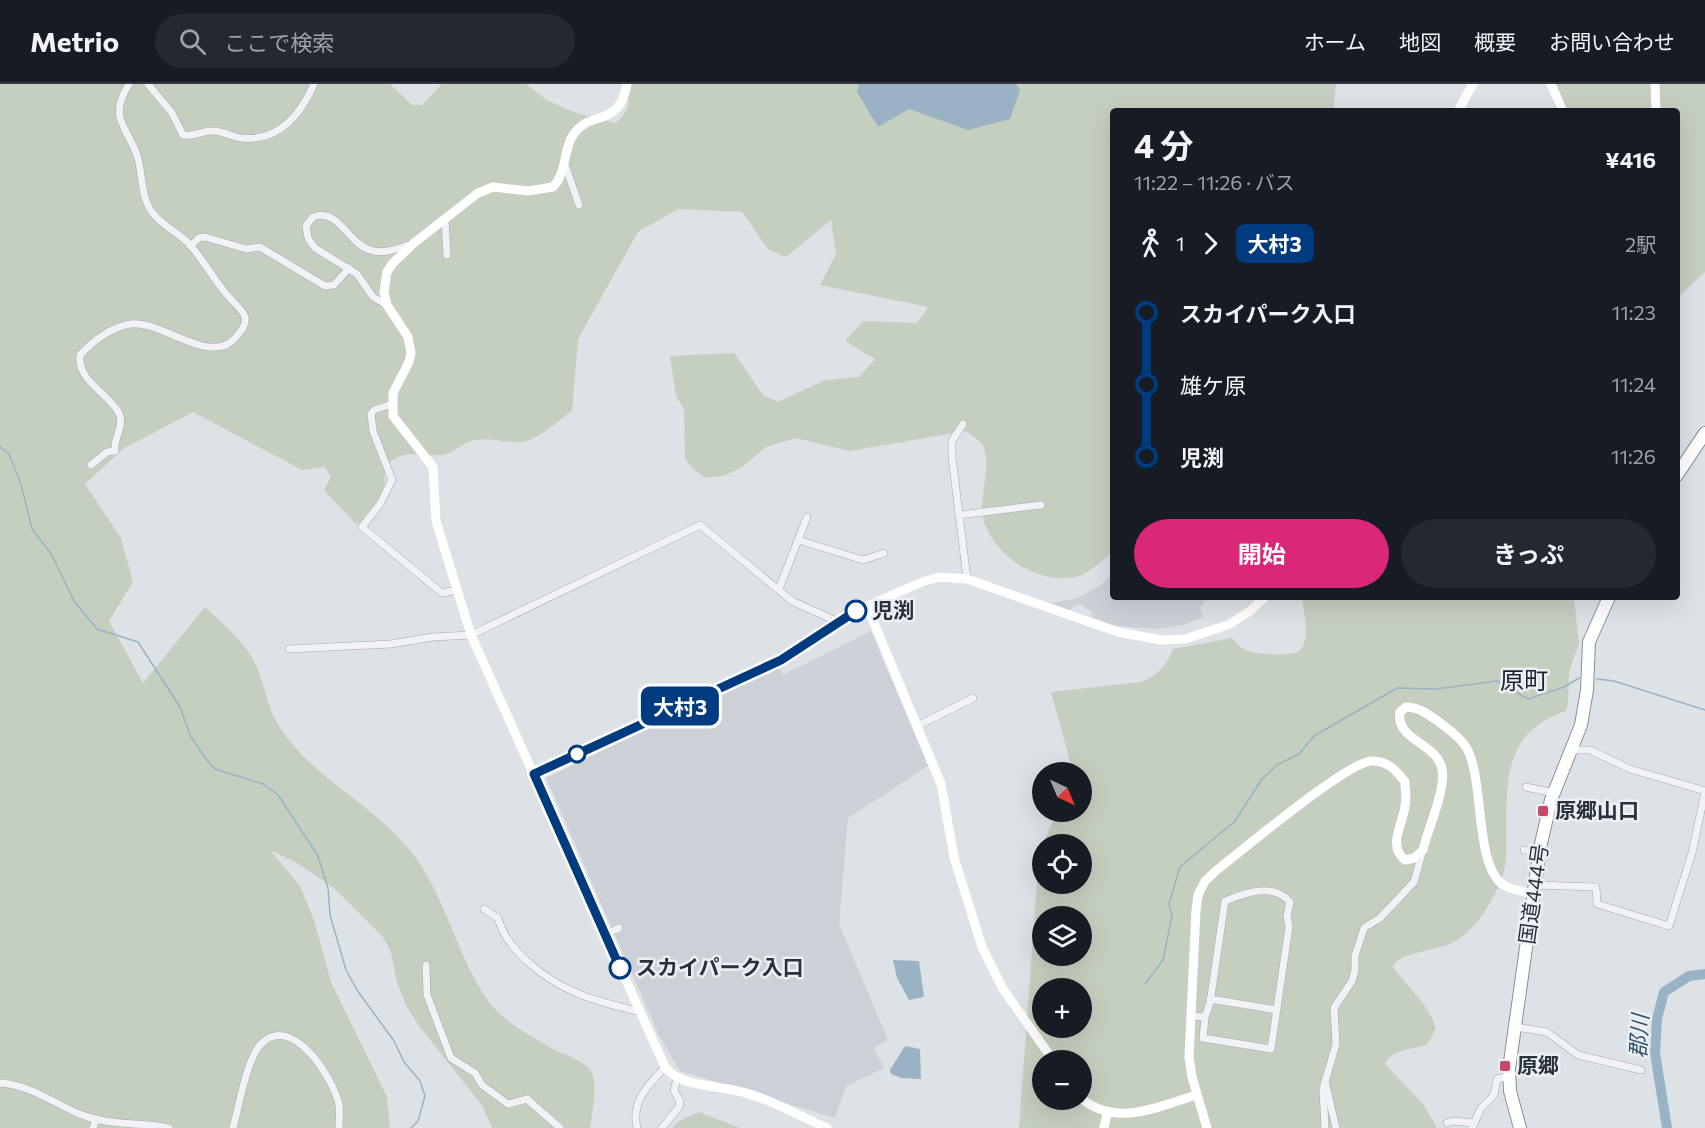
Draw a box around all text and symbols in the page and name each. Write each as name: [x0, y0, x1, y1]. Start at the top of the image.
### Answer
search box: [155, 14, 575, 68]
text: Metrio: [30, 24, 119, 58]
icon: search: [176, 25, 209, 58]
text: ここで検索: [224, 29, 334, 56]
text: ホーム: [1304, 29, 1366, 54]
text: 地図: [1399, 29, 1441, 54]
text: 概要: [1474, 29, 1516, 54]
text: お問い合わせ: [1549, 29, 1675, 54]
text: 4 分: [1134, 124, 1194, 165]
text: ¥416: [1605, 146, 1656, 173]
text: 11:22 – 11:26 · バス: [1134, 170, 1295, 194]
icon: walk: [1134, 227, 1167, 260]
icon: forward: [1194, 227, 1227, 260]
text: 1: [1176, 231, 1185, 255]
text: 大村3: [1248, 231, 1302, 256]
text: 2駅: [1625, 232, 1656, 256]
text: スカイパーク入口: [1180, 300, 1356, 327]
text: 11:23: [1612, 300, 1656, 324]
text: 雄ケ原: [1180, 372, 1246, 399]
text: 11:24: [1611, 372, 1656, 396]
text: 児渕: [1180, 444, 1224, 471]
text: 11:26: [1611, 444, 1656, 468]
button: 開始: [1134, 519, 1389, 588]
button: きっぷ: [1401, 519, 1656, 588]
place label: 児渕: [872, 597, 914, 622]
marker: 児渕: [845, 600, 867, 622]
district label: 原町: [1500, 665, 1548, 694]
line badge: 大村3: [646, 686, 714, 726]
text: 大村3: [653, 694, 707, 719]
unlabelled marker: [568, 745, 586, 763]
north arrow: [1032, 762, 1092, 822]
map controls: [1032, 762, 1092, 1110]
place label: 原郷山口: [1555, 797, 1639, 822]
marker: 原郷山口: [1536, 804, 1550, 818]
button: locate: [1032, 834, 1092, 894]
street label: 国道444号: [1513, 842, 1552, 945]
button: layers: [1032, 906, 1092, 966]
place label: スカイパーク入口: [636, 954, 804, 979]
marker: スカイパーク入口: [609, 957, 631, 979]
button: +: [1032, 978, 1092, 1038]
water label: 郡川: [1624, 1011, 1653, 1059]
button: −: [1032, 1050, 1092, 1110]
place label: 原郷: [1517, 1052, 1559, 1077]
marker: 原郷: [1498, 1059, 1512, 1073]

